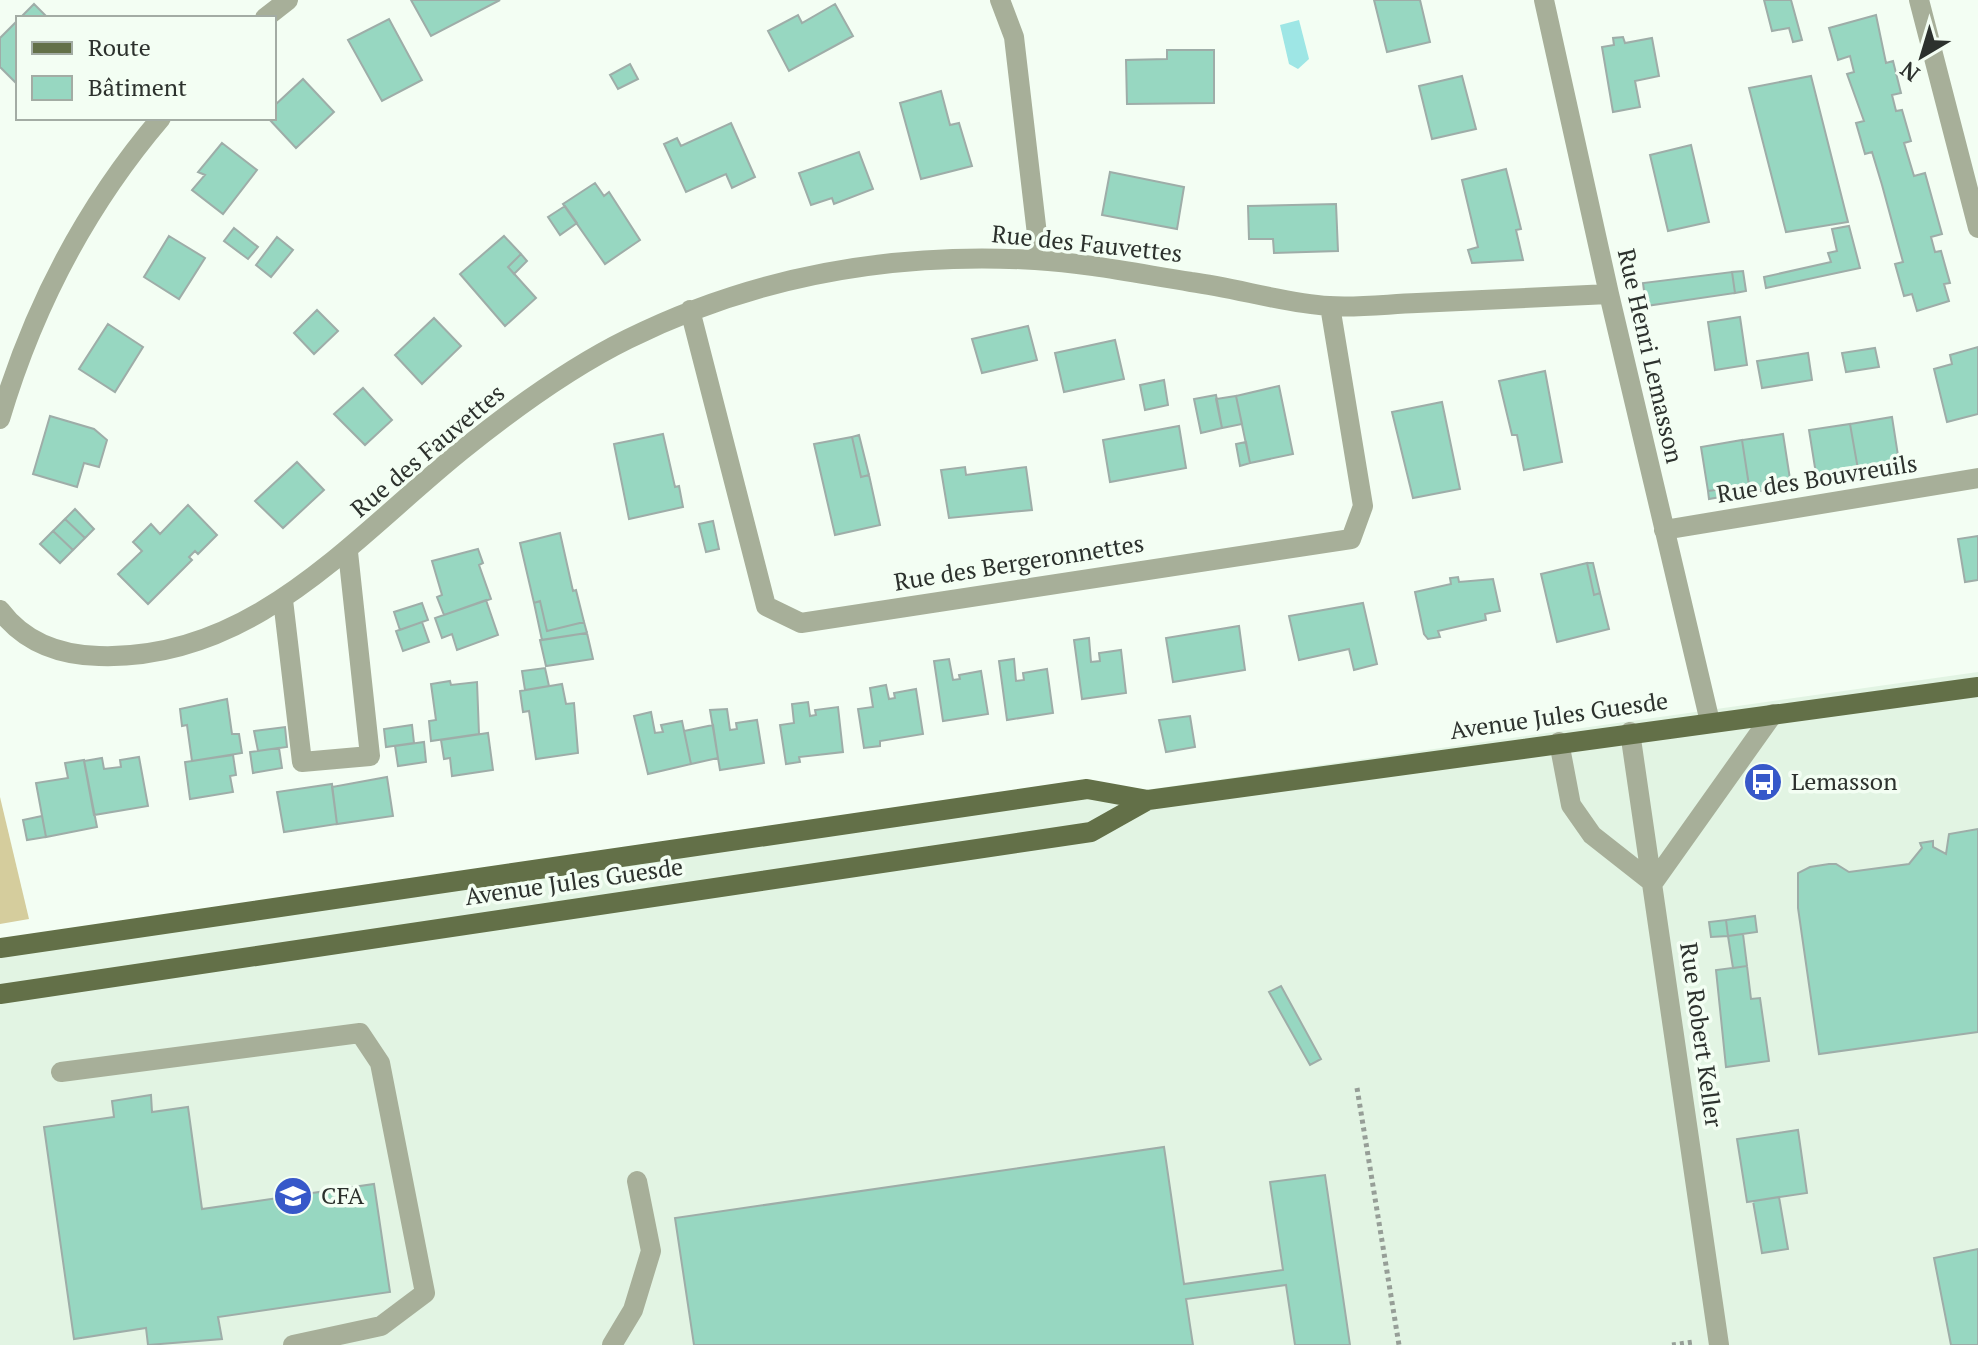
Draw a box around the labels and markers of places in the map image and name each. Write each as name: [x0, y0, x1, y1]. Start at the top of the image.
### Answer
bus stop icon: Lemasson: [1742, 761, 1784, 803]
place label: Lemasson: [1791, 765, 1897, 797]
school or university icon: CFA: [272, 1175, 314, 1217]
place label: CFA: [321, 1179, 365, 1211]

